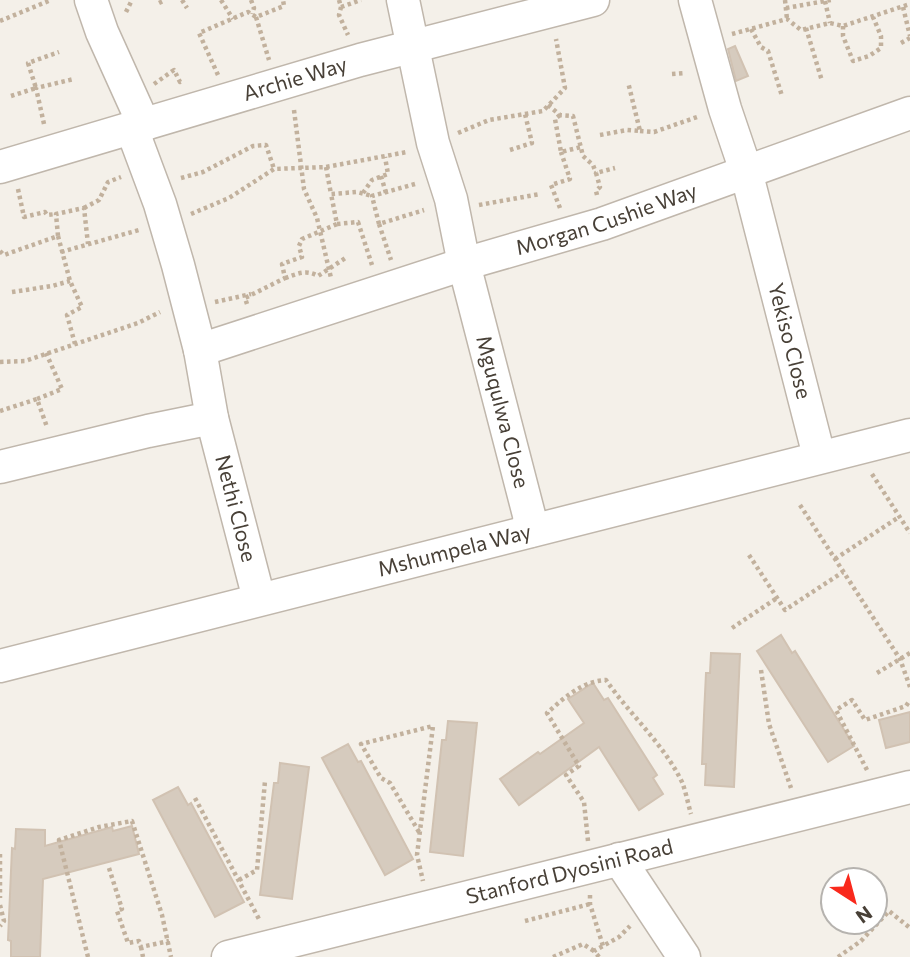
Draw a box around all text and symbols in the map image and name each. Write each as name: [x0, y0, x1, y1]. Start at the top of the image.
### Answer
street label: Archie Way: [240, 50, 350, 105]
street label: Morgan Cushie Way: [513, 177, 700, 259]
street label: Yekiso Close: [764, 280, 818, 401]
street label: Mguqulwa Close: [472, 333, 535, 490]
street label: Nethi Close: [211, 452, 263, 564]
street label: Mshumpela Way: [375, 518, 534, 581]
street label: Stanford Dyosini Road: [463, 833, 675, 908]
north arrow: [819, 866, 889, 936]
text: N: [852, 902, 877, 929]

